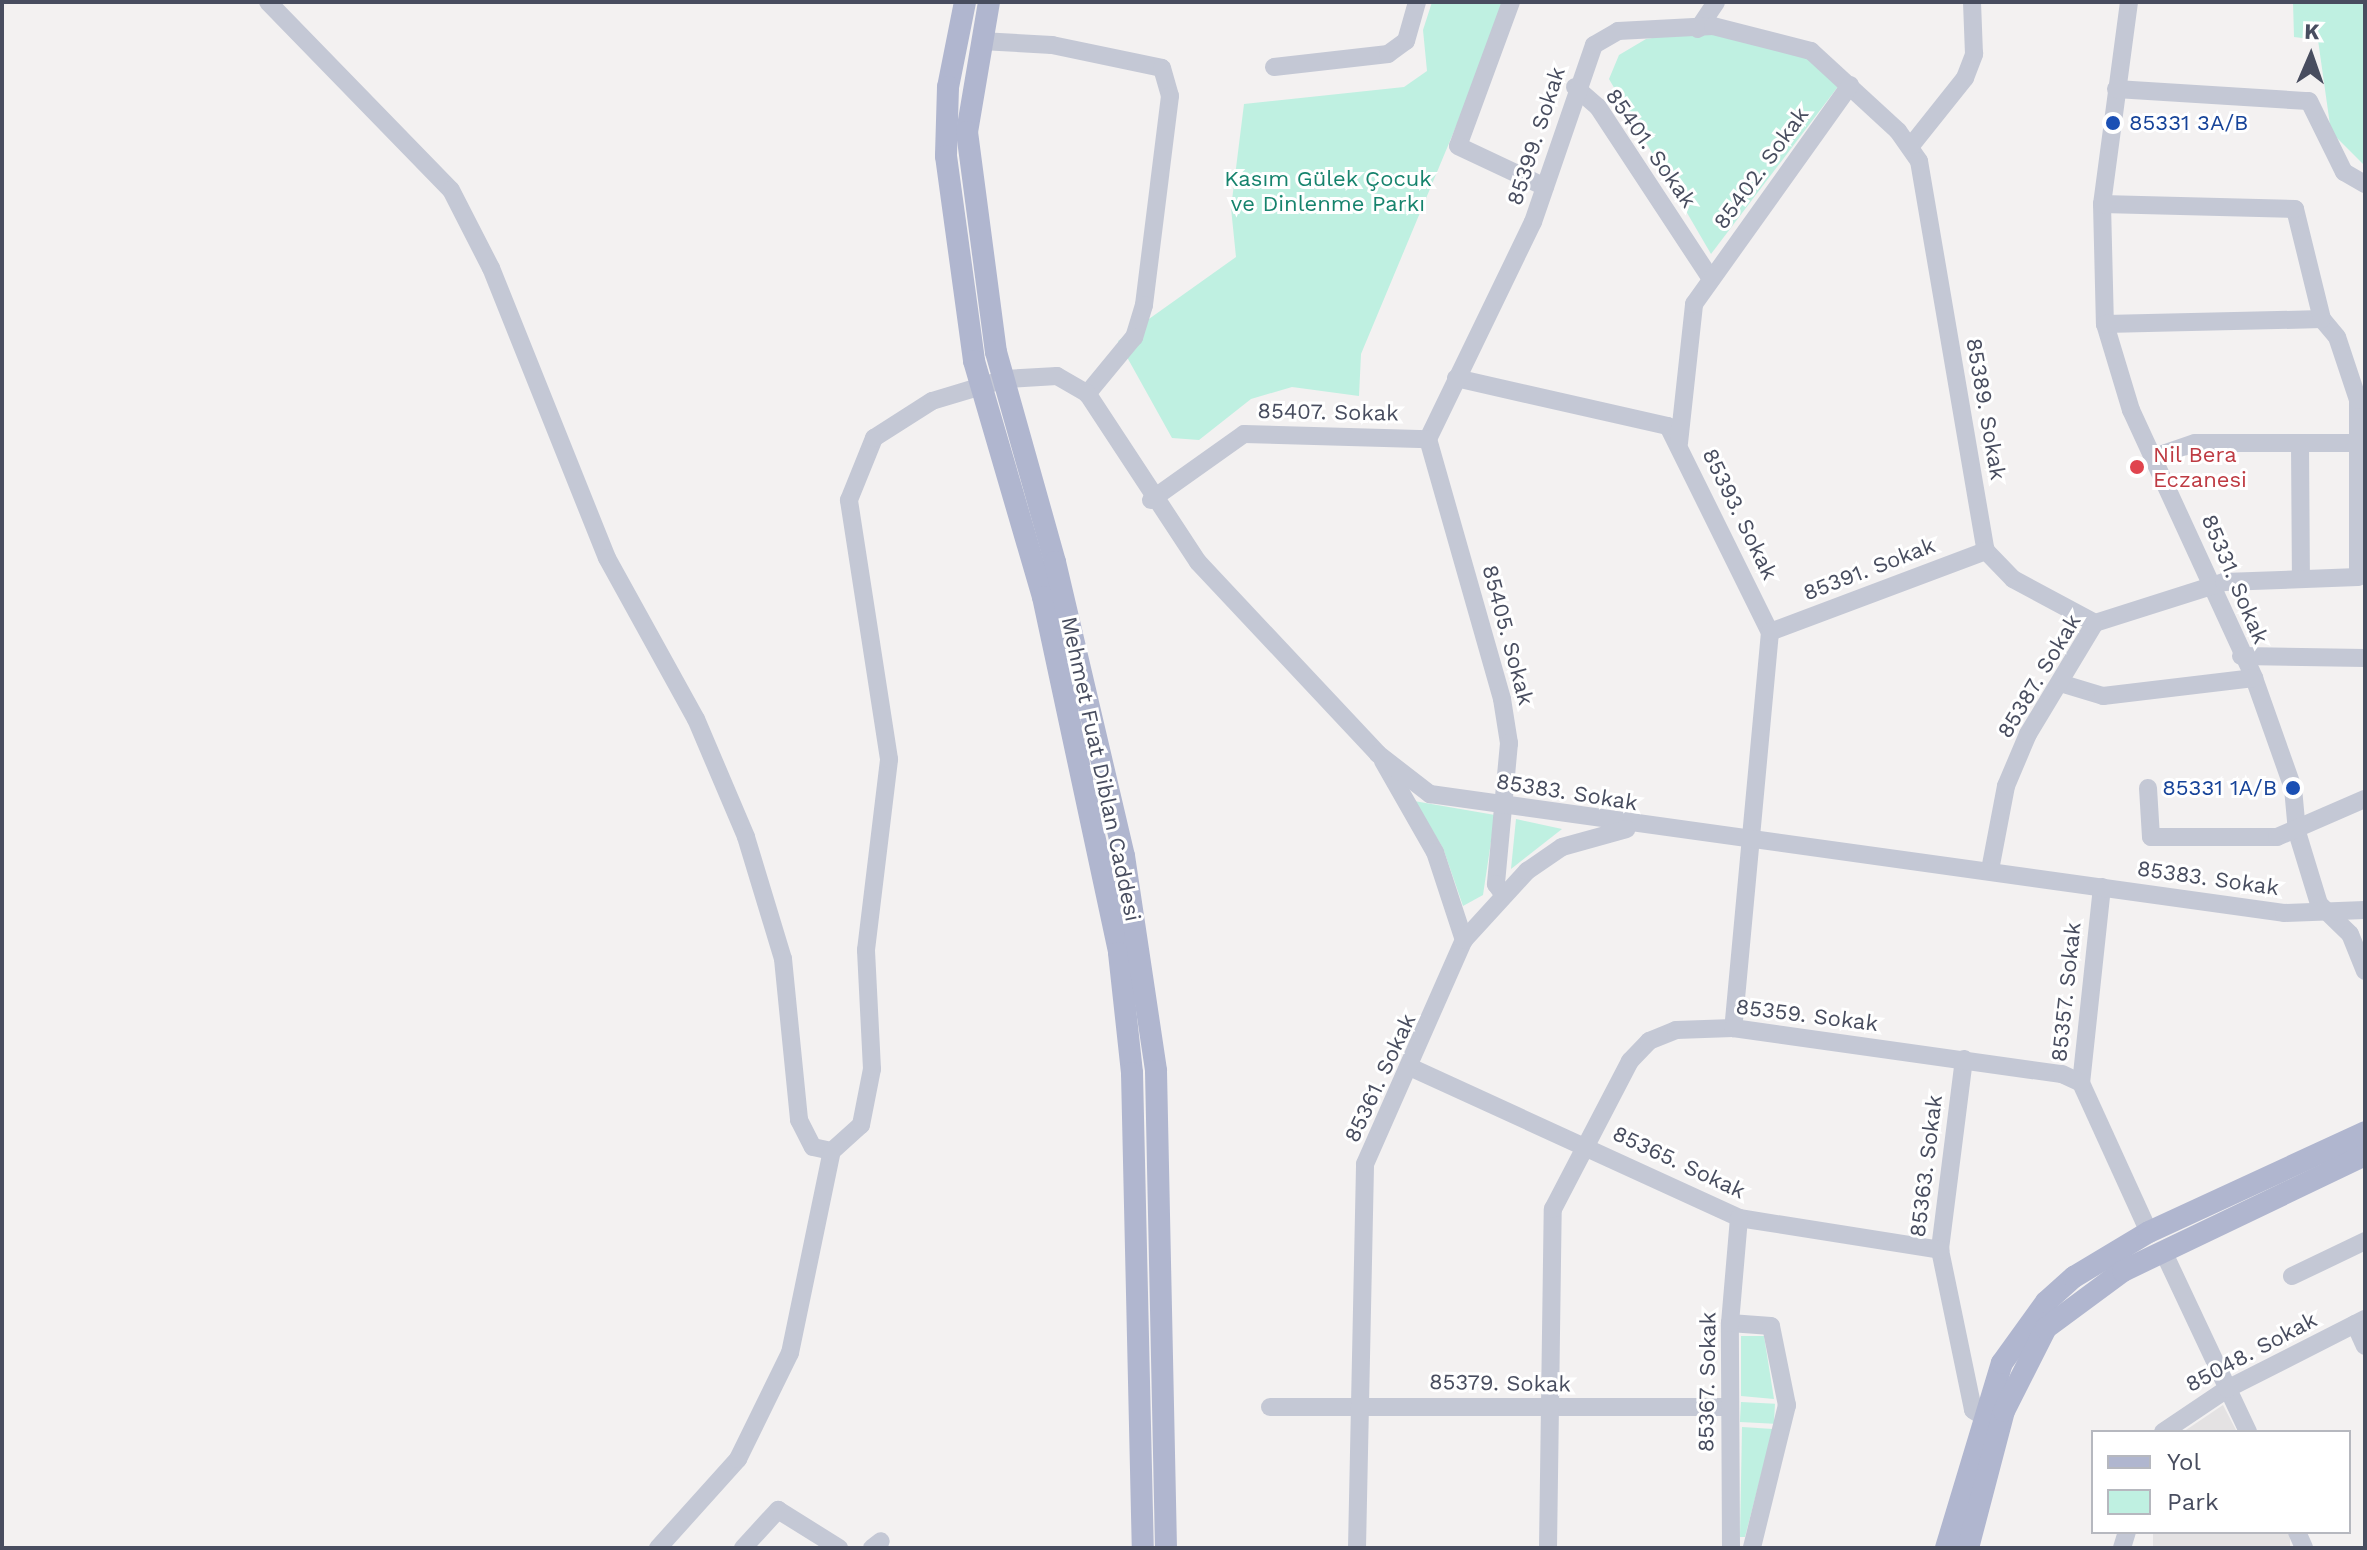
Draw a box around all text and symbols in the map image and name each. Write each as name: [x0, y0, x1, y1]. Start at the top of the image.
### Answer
north arrow: [2271, 16, 2351, 96]
text: K: [2304, 19, 2320, 44]
street label: 85399. Sokak: [1501, 64, 1571, 208]
street label: 85401. Sokak: [1600, 83, 1702, 213]
street label: 85402. Sokak: [1708, 102, 1814, 234]
place label: 85331 3A/B: [2129, 110, 2248, 136]
marker: 85331 3A/B: [2104, 114, 2122, 132]
park label: Kasım Gülek Çocuk ve Dinlenme Parkı: [1224, 165, 1432, 216]
street label: 85389. Sokak: [1961, 336, 2011, 482]
street label: 85407. Sokak: [1257, 398, 1399, 426]
place label: Nil Bera Eczanesi: [2153, 441, 2247, 492]
street label: 85393. Sokak: [1697, 444, 1783, 584]
marker: Nil Bera Eczanesi: [2128, 458, 2146, 476]
street label: 85331. Sokak: [2196, 510, 2274, 648]
street label: 85391. Sokak: [1799, 532, 1939, 606]
street label: 85405. Sokak: [1477, 562, 1539, 708]
street label: 85387. Sokak: [1992, 609, 2086, 743]
street label: Mehmet Fuat Diblan Caddesi: [1056, 614, 1146, 924]
street label: 85383. Sokak: [1494, 768, 1640, 816]
place label: 85331 1A/B: [2162, 775, 2277, 801]
marker: 85331 1A/B: [2284, 779, 2302, 797]
street label: 85383. Sokak: [2135, 855, 2281, 901]
street label: 85357. Sokak: [2046, 921, 2086, 1063]
street label: 85359. Sokak: [1734, 993, 1880, 1037]
street label: 85361. Sokak: [1339, 1009, 1421, 1147]
street label: 85363. Sokak: [1904, 1093, 1948, 1239]
street label: 85365. Sokak: [1609, 1120, 1749, 1204]
street label: 85048. Sokak: [2181, 1306, 2321, 1398]
street label: 85367. Sokak: [1693, 1312, 1721, 1452]
street label: 85379. Sokak: [1429, 1369, 1571, 1397]
legend: [2091, 1430, 2351, 1534]
text: Yol: [2167, 1448, 2201, 1476]
text: Park: [2167, 1488, 2219, 1516]

